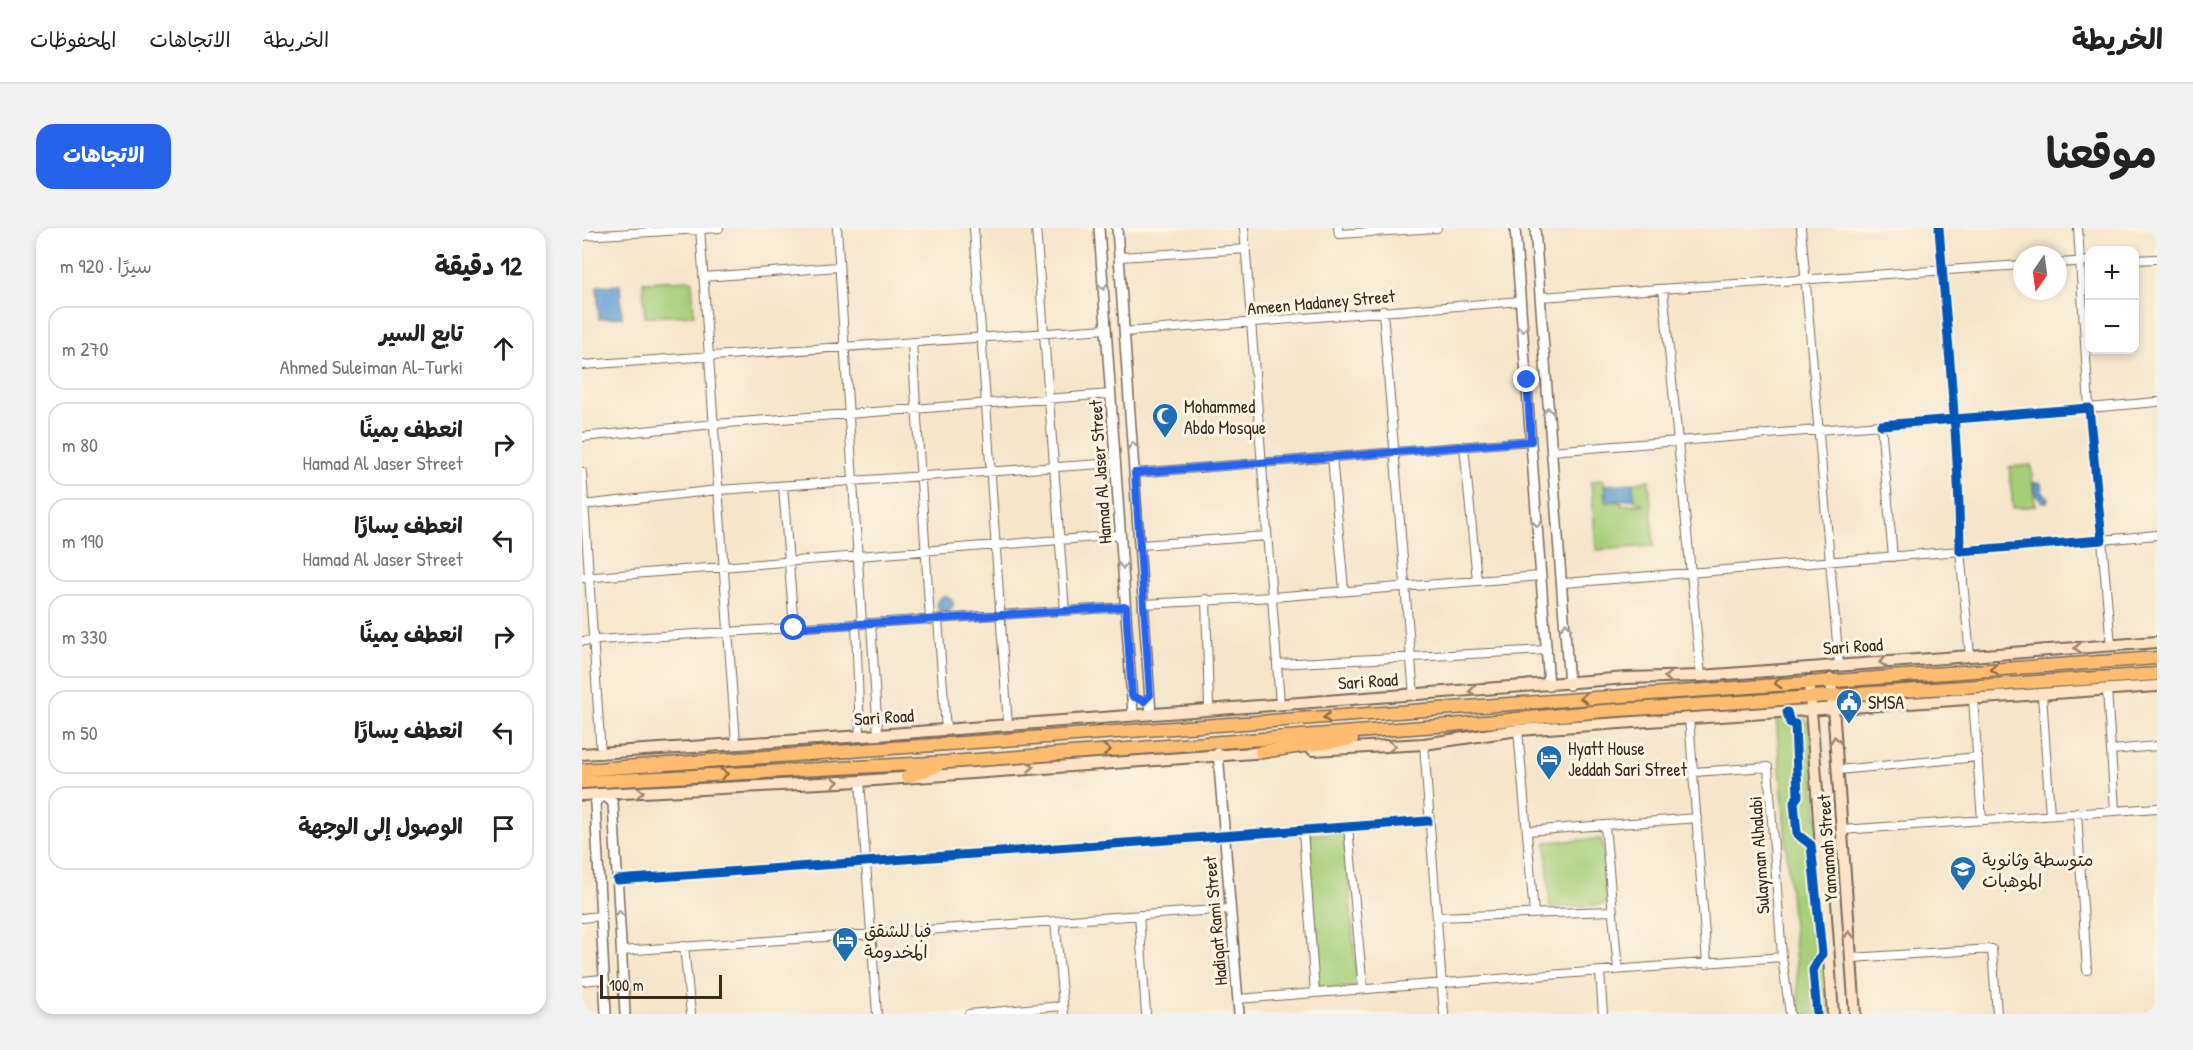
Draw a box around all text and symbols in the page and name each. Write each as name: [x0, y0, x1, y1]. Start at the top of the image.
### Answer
text: الخريطة: [2072, 20, 2163, 58]
text: المحفوظات: [30, 25, 116, 54]
text: الاتجاهات: [149, 25, 231, 54]
text: الخريطة: [264, 25, 329, 54]
button: الاتجاهات: [36, 124, 171, 189]
text: موقعنا: [2046, 124, 2157, 181]
north arrow: [2013, 246, 2067, 300]
map controls: [2085, 246, 2139, 354]
button: +: [2085, 246, 2139, 300]
text: 12 دقيقة: [434, 248, 522, 283]
text: سيرًا · 920 m: [60, 252, 152, 279]
one-way arrow: [1097, 282, 1110, 291]
street label: Ameen Madaney Street: [1246, 283, 1397, 321]
button: −: [2085, 300, 2139, 354]
text: تابع السير: [380, 318, 463, 348]
one-way arrow: [1516, 324, 1529, 333]
icon: ahead: [487, 332, 520, 365]
text: 270 m: [62, 335, 108, 362]
text: Ahmed Suleiman Al-Turki: [280, 353, 463, 380]
route end: [1513, 366, 1539, 392]
place label: Mohammed Abdo Mosque: [1184, 394, 1266, 440]
street label: Hamad Al Jaser Street: [1082, 398, 1118, 545]
mosque icon: Mohammed Abdo Mosque: [1150, 401, 1180, 439]
one-way arrow: [1542, 406, 1555, 415]
text: انعطف يمينًا: [360, 414, 463, 444]
icon: right: [487, 428, 520, 461]
text: 80 m: [62, 431, 98, 458]
one-way arrow: [1127, 442, 1140, 451]
text: Hamad Al Jaser Street: [303, 449, 463, 476]
text: انعطف يسارًا: [354, 510, 463, 540]
one-way arrow: [1531, 518, 1544, 527]
icon: left: [487, 524, 520, 557]
text: 190 m: [62, 527, 104, 554]
text: Hamad Al Jaser Street: [303, 545, 463, 572]
one-way arrow: [1116, 560, 1129, 569]
route start: [780, 614, 806, 640]
text: انعطف يمينًا: [360, 619, 463, 649]
icon: right: [487, 620, 520, 653]
one-way arrow: [1560, 622, 1573, 631]
text: 330 m: [62, 623, 107, 650]
street label: Sari Road: [1822, 631, 1884, 661]
one-way arrow: [2073, 642, 2082, 655]
one-way arrow: [1879, 655, 1888, 668]
one-way arrow: [1989, 662, 1998, 675]
street label: Sari Road: [1337, 666, 1399, 696]
one-way arrow: [1663, 670, 1672, 683]
one-way arrow: [1774, 677, 1783, 690]
one-way arrow: [1469, 685, 1478, 698]
public building icon: SMSA: [1834, 687, 1864, 725]
place label: SMSA: [1868, 690, 1904, 715]
one-way arrow: [1579, 691, 1588, 704]
street label: Sari Road: [853, 702, 915, 732]
one-way arrow: [1322, 711, 1331, 724]
text: انعطف يسارًا: [354, 715, 463, 745]
icon: left: [487, 716, 520, 749]
text: 50 m: [62, 719, 98, 746]
place label: Hyatt House Jeddah Sari Street: [1568, 736, 1688, 782]
one-way arrow: [1829, 736, 1842, 745]
one-way arrow: [1387, 739, 1396, 752]
one-way arrow: [1103, 743, 1112, 756]
hotel icon: Hyatt House Jeddah Sari Street: [1534, 743, 1564, 781]
one-way arrow: [1025, 761, 1034, 774]
one-way arrow: [720, 767, 729, 780]
one-way arrow: [831, 776, 840, 789]
one-way arrow: [636, 786, 645, 799]
street label: Yamamah Street: [1811, 793, 1843, 902]
street label: Sulayman Alhalabi: [1742, 795, 1776, 915]
text: الوصول إلى الوجهة: [298, 811, 463, 841]
icon: arrive: [487, 812, 520, 845]
place label: متوسطة وثانوية الموهبات: [1982, 847, 2093, 893]
street label: Hadiqat Rami Street: [1197, 854, 1233, 987]
school or university icon: متوسطة وثانوية الموهبات: [1948, 854, 1978, 892]
one-way arrow: [613, 909, 626, 918]
place label: فبا للشقق المخدومة: [864, 918, 932, 964]
hotel icon: فبا للشقق المخدومة: [830, 925, 860, 963]
one-way arrow: [1843, 930, 1856, 939]
scale bar: [600, 972, 722, 1000]
text: 100 m: [609, 974, 644, 996]

